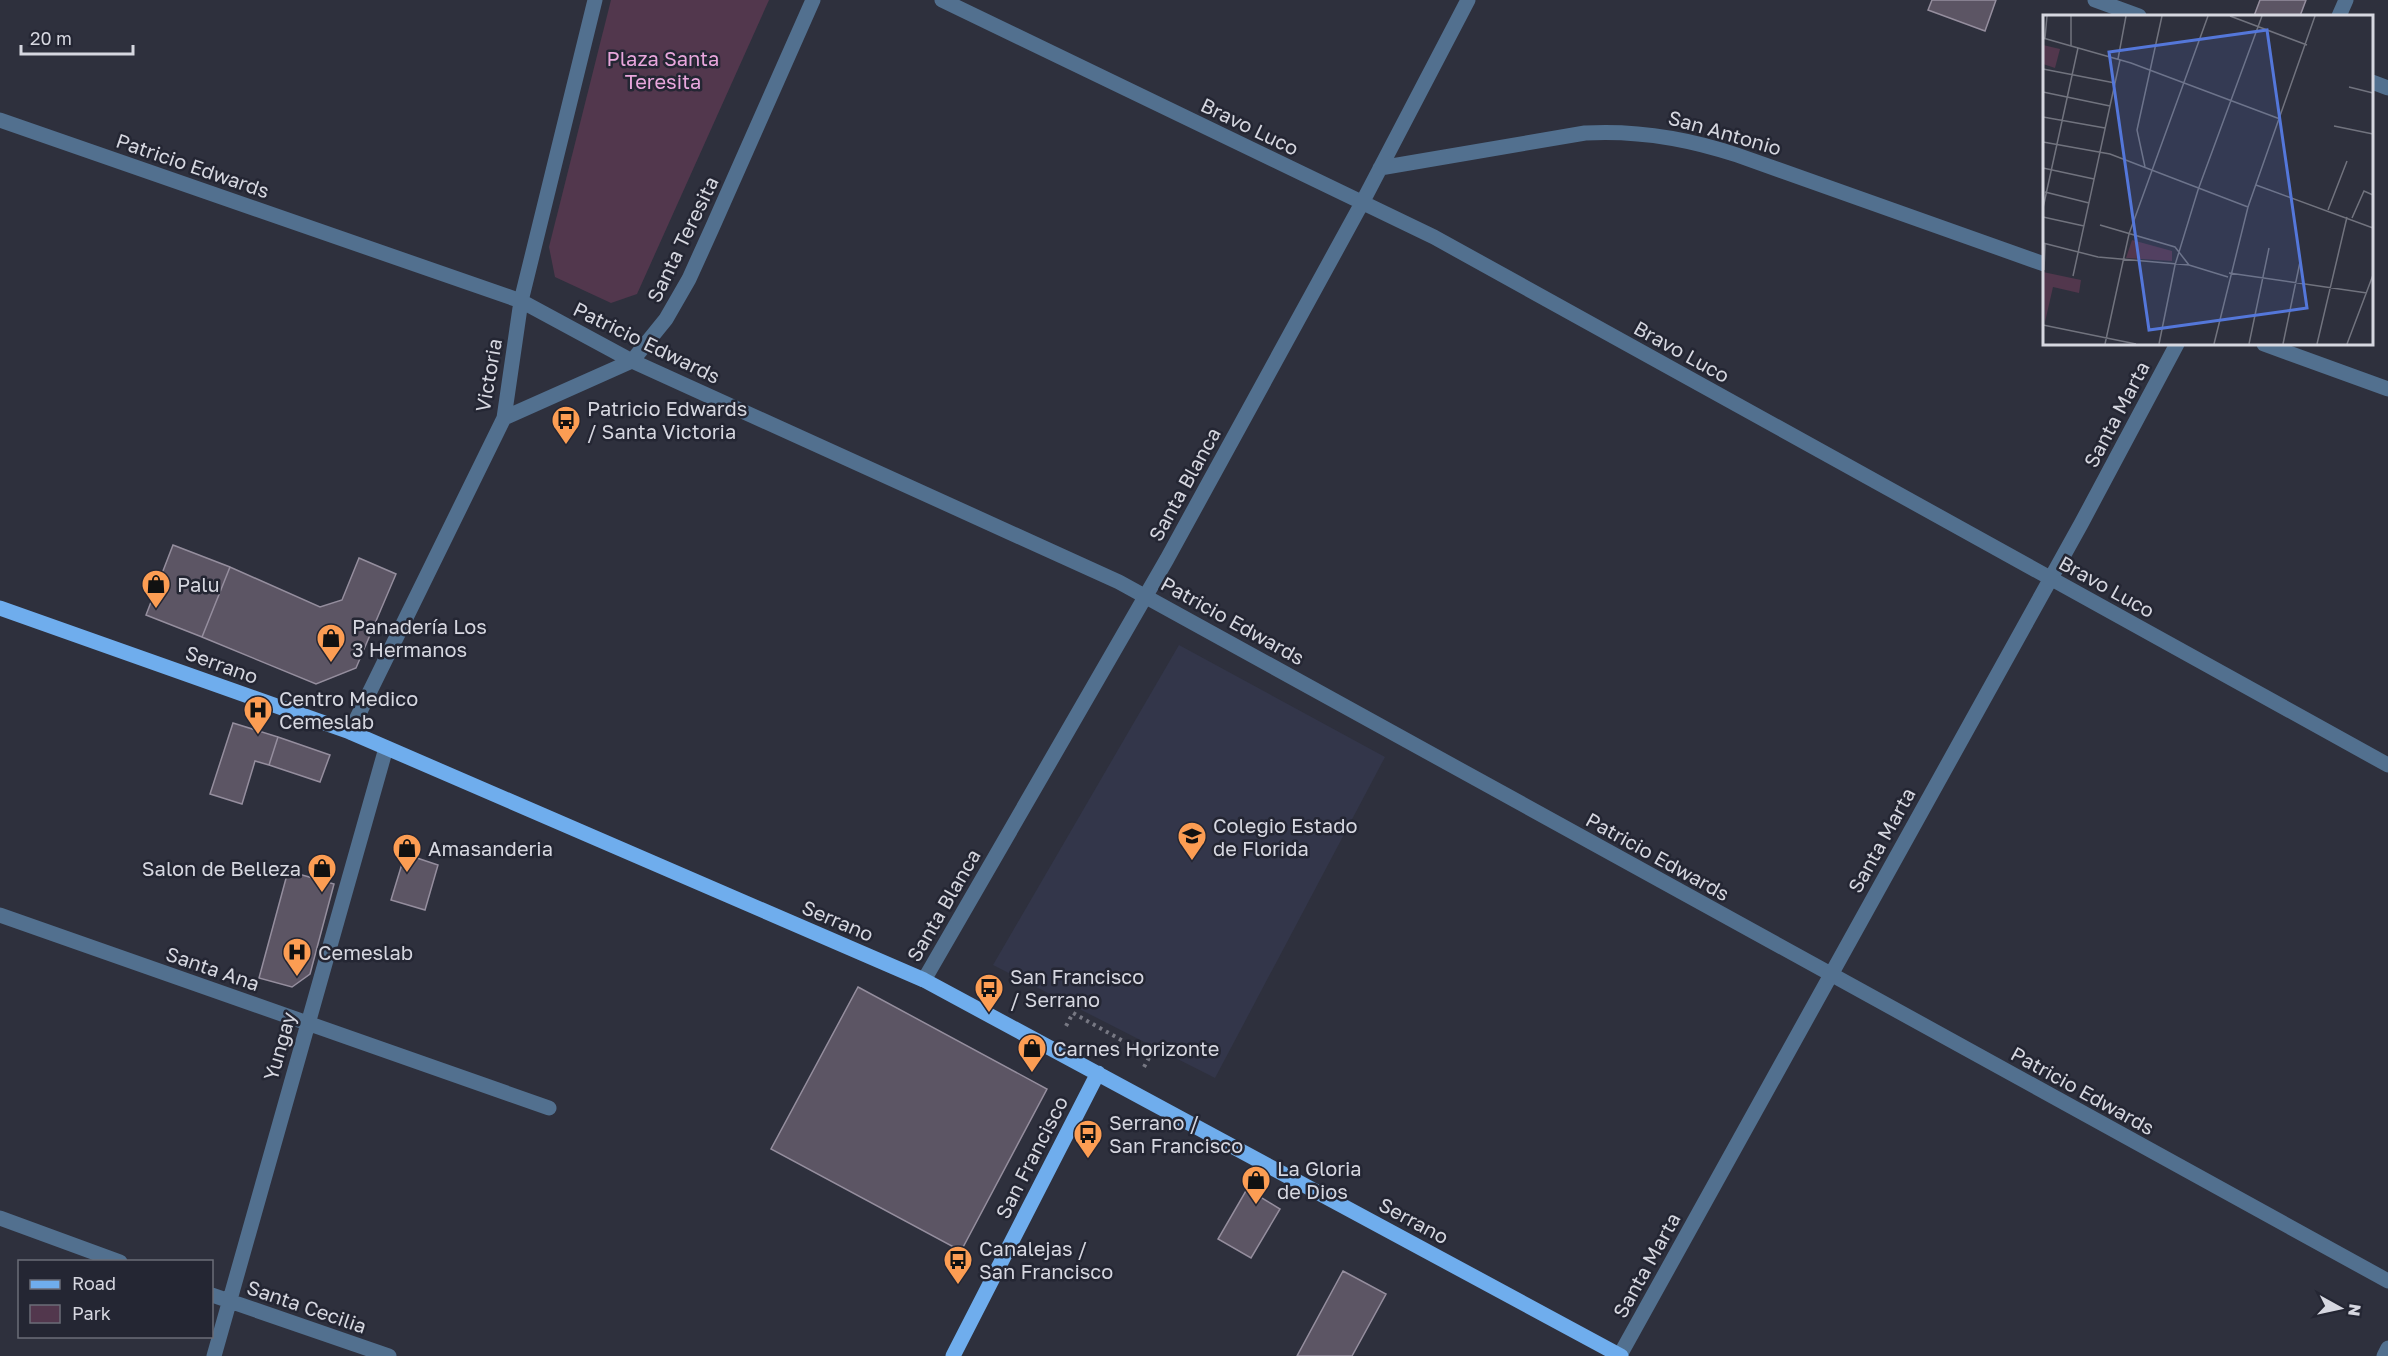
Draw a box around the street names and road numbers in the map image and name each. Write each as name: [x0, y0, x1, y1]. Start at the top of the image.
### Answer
street label: Bravo Luco: [1197, 92, 1303, 160]
street label: San Antonio: [1666, 104, 1784, 160]
street label: Patricio Edwards: [113, 128, 273, 202]
street label: Santa Teresita: [641, 172, 723, 306]
street label: Patricio Edwards: [570, 296, 724, 388]
street label: Bravo Luco: [1630, 315, 1734, 387]
street label: Victoria: [470, 336, 506, 414]
street label: Santa Marta: [2078, 357, 2154, 471]
street label: Santa Blanca: [1143, 423, 1225, 545]
street label: Bravo Luco: [2055, 550, 2159, 622]
street label: Patricio Edwards: [1157, 571, 1309, 669]
street label: Serrano: [182, 640, 262, 688]
street label: Santa Marta: [1842, 783, 1920, 897]
street label: Patricio Edwards: [1582, 807, 1734, 905]
street label: Santa Blanca: [901, 844, 985, 966]
street label: Serrano: [799, 894, 877, 946]
street label: Santa Ana: [163, 941, 263, 995]
street label: Yungay: [258, 1009, 300, 1083]
street label: Patricio Edwards: [2007, 1041, 2159, 1139]
street label: San Francisco: [990, 1092, 1072, 1222]
street label: Serrano: [1375, 1192, 1453, 1248]
street label: Santa Marta: [1607, 1208, 1685, 1322]
street label: Santa Cecilia: [244, 1274, 370, 1338]

